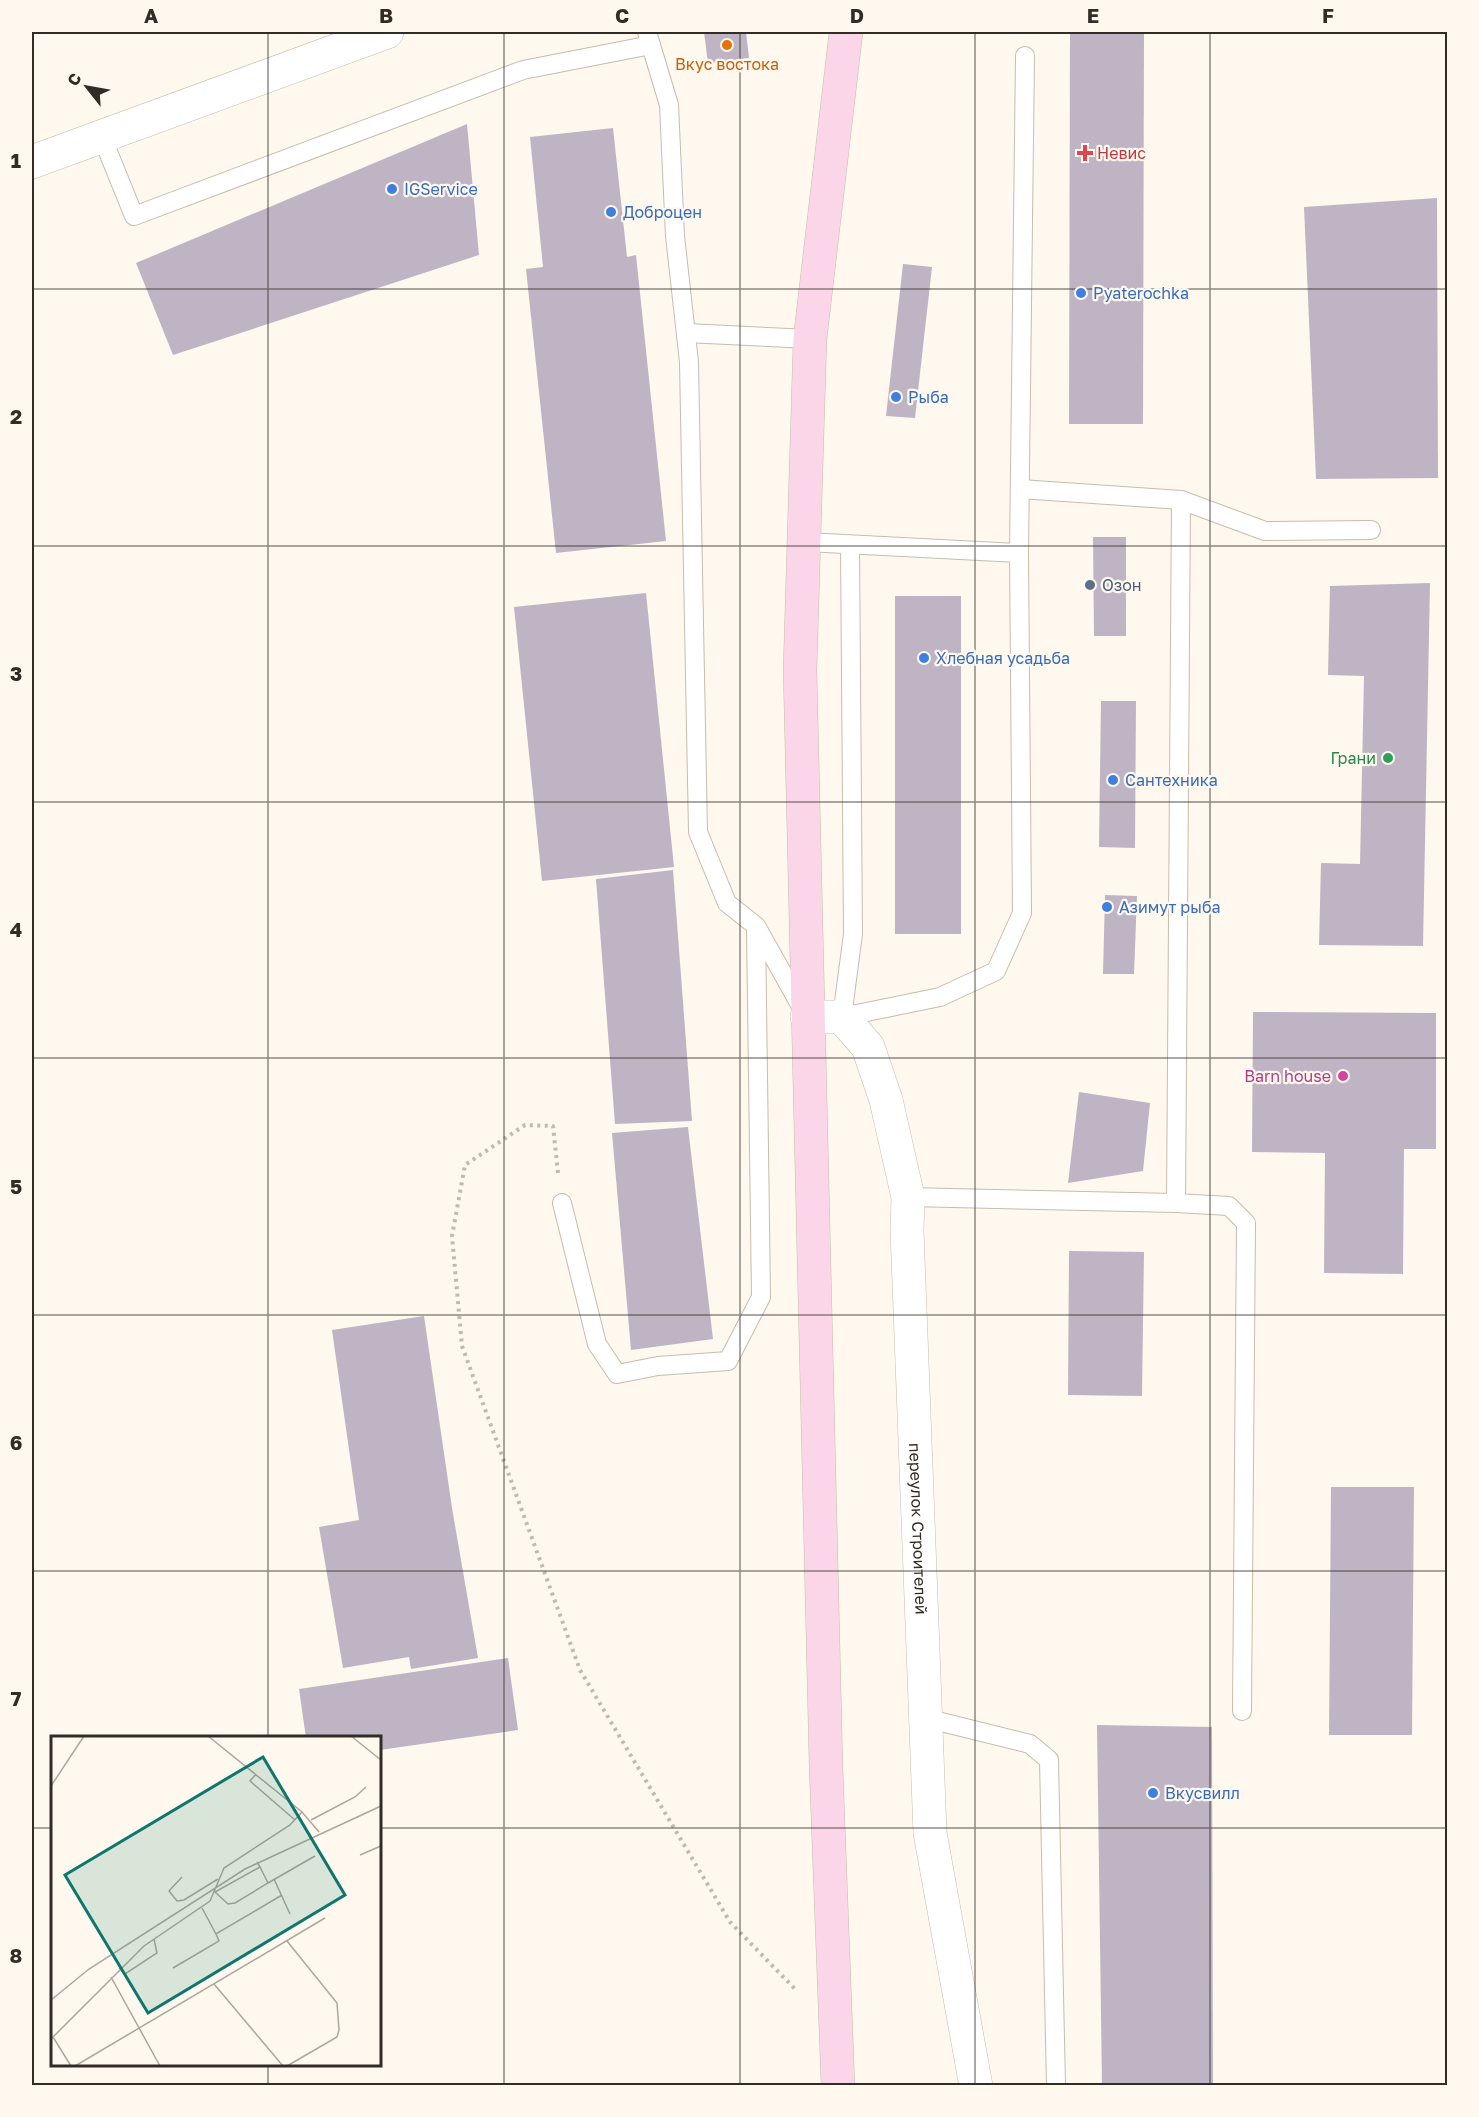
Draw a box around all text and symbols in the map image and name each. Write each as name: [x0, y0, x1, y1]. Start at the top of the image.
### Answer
text: A: [144, 3, 158, 27]
text: B: [379, 3, 393, 27]
text: C: [615, 3, 629, 27]
text: D: [850, 3, 864, 27]
text: E: [1087, 3, 1099, 27]
text: F: [1322, 3, 1334, 27]
marker: Вкус востока: [720, 38, 734, 52]
place label: Вкус востока: [675, 54, 779, 74]
north arrow: [57, 57, 117, 117]
text: С: [63, 69, 86, 89]
place label: Невис: [1097, 143, 1146, 163]
marker: Невис: [1078, 146, 1092, 160]
text: 1: [11, 148, 21, 172]
place label: IGService: [404, 179, 478, 199]
marker: IGService: [385, 182, 399, 196]
place label: Доброцен: [623, 202, 702, 222]
marker: Доброцен: [604, 205, 618, 219]
place label: Pyaterochka: [1093, 283, 1189, 303]
marker: Pyaterochka: [1074, 286, 1088, 300]
place label: Рыба: [908, 387, 949, 407]
marker: Рыба: [889, 390, 903, 404]
text: 2: [10, 404, 22, 428]
place label: Озон: [1102, 575, 1142, 595]
marker: Озон: [1083, 578, 1097, 592]
place label: Хлебная усадьба: [936, 648, 1070, 668]
marker: Хлебная усадьба: [917, 651, 931, 665]
text: 3: [10, 661, 22, 685]
place label: Грани: [1330, 748, 1376, 768]
marker: Грани: [1381, 751, 1395, 765]
place label: Сантехника: [1125, 770, 1218, 790]
marker: Сантехника: [1106, 773, 1120, 787]
place label: Азимут рыба: [1119, 897, 1220, 917]
marker: Азимут рыба: [1100, 900, 1114, 914]
text: 4: [10, 917, 22, 941]
place label: Barn house: [1244, 1066, 1331, 1086]
marker: Barn house: [1336, 1069, 1350, 1083]
text: 5: [10, 1174, 22, 1198]
text: 6: [10, 1430, 22, 1454]
street label: переулок Строителей: [905, 1442, 932, 1615]
text: 7: [11, 1686, 22, 1710]
inset map: [51, 1736, 381, 2066]
place label: Вкусвилл: [1165, 1783, 1240, 1803]
marker: Вкусвилл: [1146, 1786, 1160, 1800]
text: 8: [10, 1943, 22, 1967]

